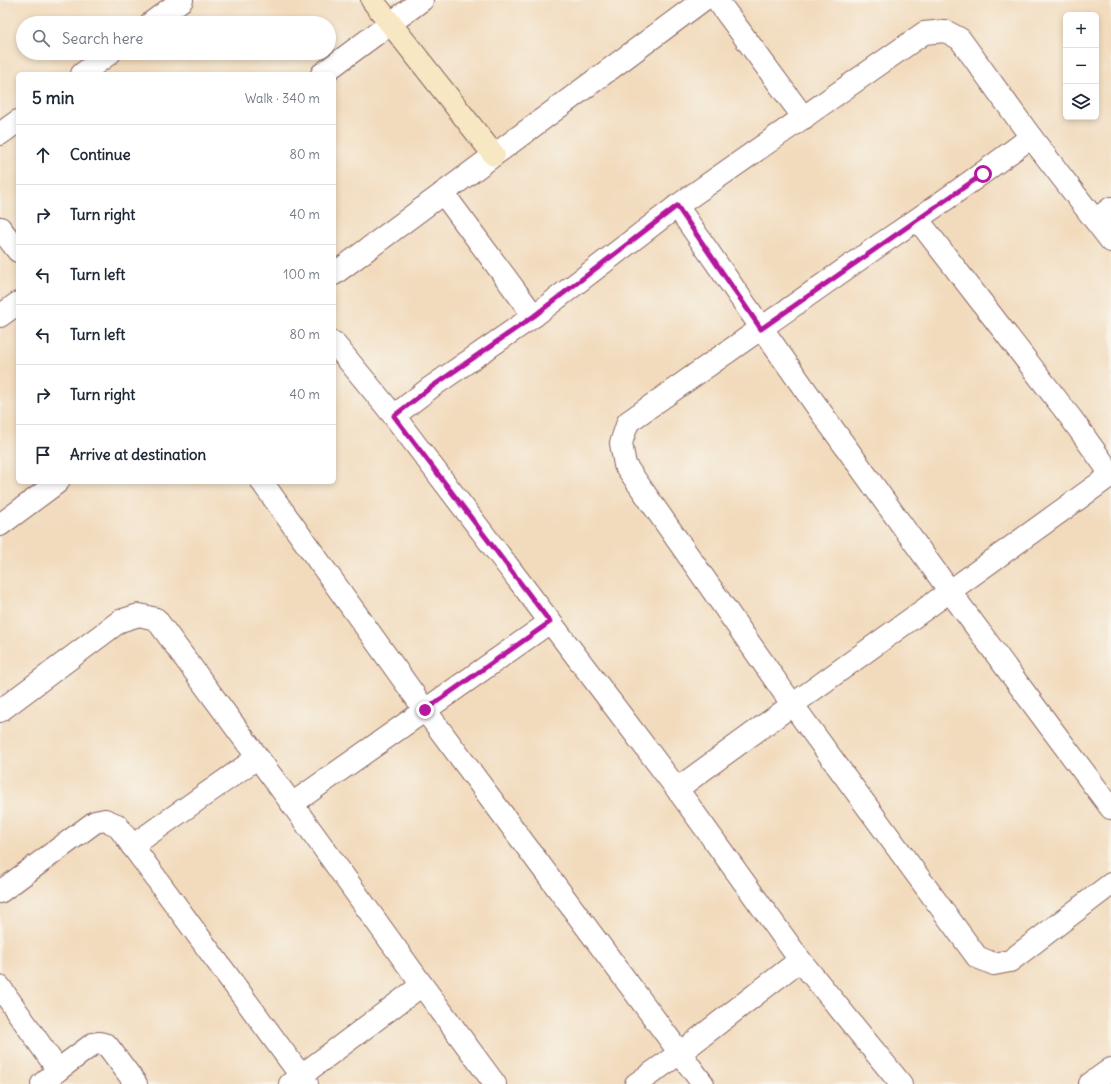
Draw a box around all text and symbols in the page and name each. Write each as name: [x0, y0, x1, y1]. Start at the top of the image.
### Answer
map controls: [1063, 12, 1099, 120]
button: +: [1063, 12, 1099, 48]
search box: [16, 16, 336, 60]
icon: search: [30, 27, 52, 49]
text: Search here: [62, 29, 143, 48]
button: −: [1063, 48, 1099, 84]
button: layers: [1063, 84, 1099, 120]
text: 5 min: [32, 87, 74, 109]
text: Walk · 340 m: [245, 90, 320, 107]
icon: ahead: [32, 144, 54, 166]
text: Continue: [70, 145, 131, 164]
text: 80 m: [289, 146, 320, 163]
route start: [974, 165, 992, 183]
icon: right: [32, 204, 54, 226]
text: Turn right: [70, 205, 135, 224]
text: 40 m: [289, 206, 320, 223]
icon: left: [32, 264, 54, 286]
text: Turn left: [70, 265, 125, 284]
text: 100 m: [283, 266, 320, 283]
icon: left: [32, 324, 54, 346]
text: Turn left: [70, 325, 125, 344]
text: 80 m: [289, 326, 320, 343]
icon: right: [32, 384, 54, 406]
text: Turn right: [70, 385, 135, 404]
text: 40 m: [289, 386, 320, 403]
icon: arrive: [32, 444, 54, 466]
text: Arrive at destination: [70, 445, 206, 464]
route end: [416, 701, 434, 719]

